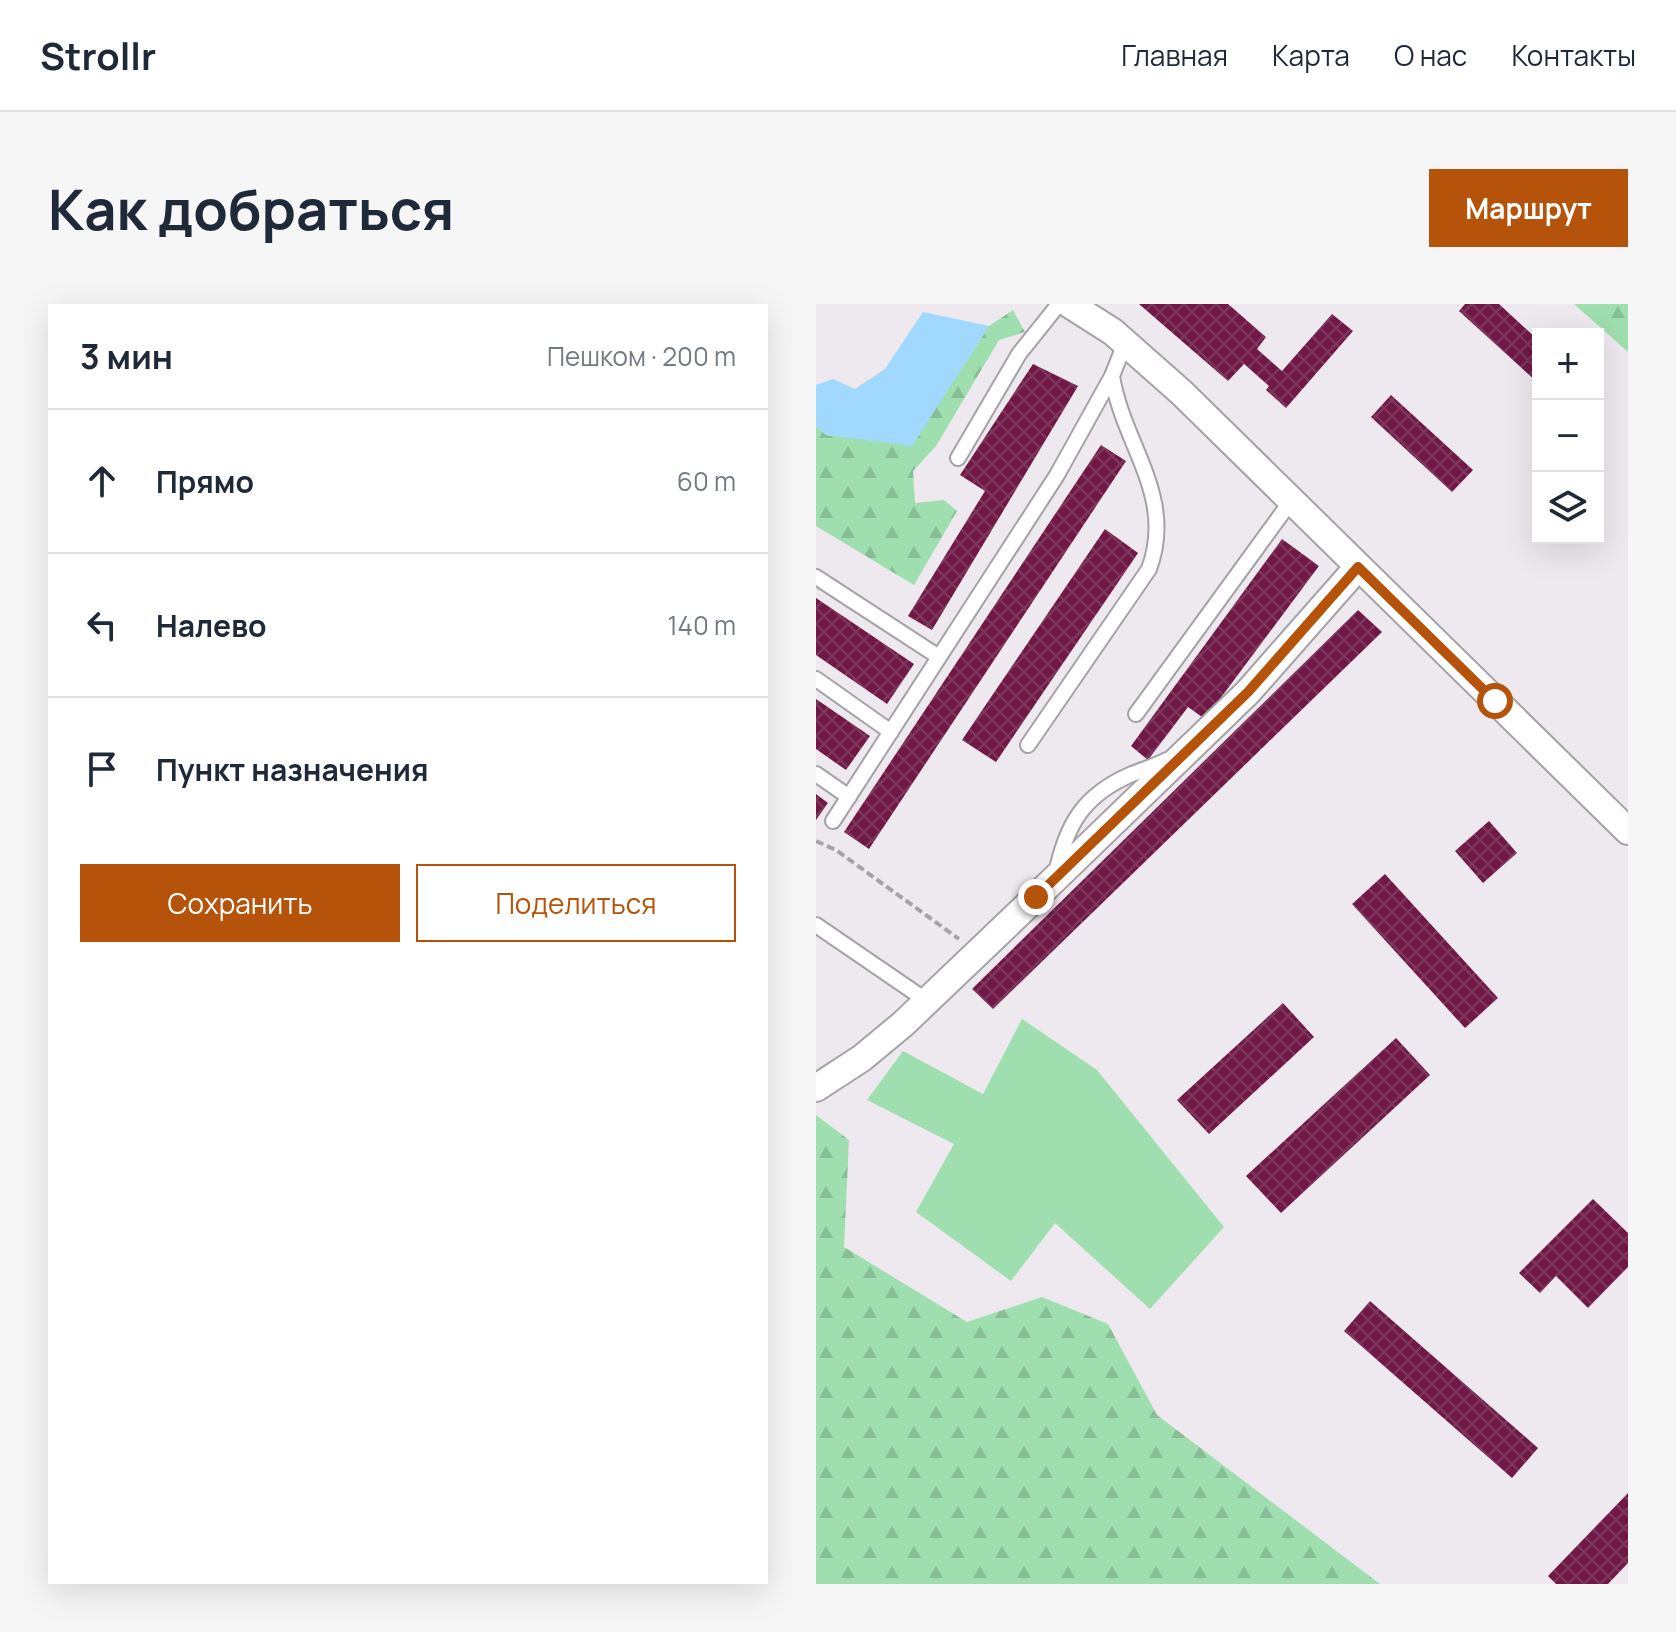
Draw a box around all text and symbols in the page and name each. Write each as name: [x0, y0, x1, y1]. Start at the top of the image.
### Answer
text: Strollr: [40, 29, 156, 81]
text: Главная: [1121, 36, 1228, 74]
text: Карта: [1272, 36, 1350, 74]
text: О нас: [1394, 36, 1467, 74]
text: Контакты: [1511, 36, 1636, 74]
button: Маршрут: [1429, 169, 1628, 247]
text: Как добраться: [48, 170, 454, 247]
map controls: [1532, 328, 1604, 544]
button: +: [1532, 328, 1604, 400]
text: 3 мин: [80, 333, 173, 379]
text: Пешком · 200 m: [547, 338, 736, 374]
button: −: [1532, 400, 1604, 472]
icon: ahead: [80, 459, 124, 503]
text: Прямо: [156, 461, 254, 502]
text: 60 m: [677, 463, 736, 499]
button: layers: [1532, 472, 1604, 544]
icon: left: [80, 603, 124, 647]
text: Налево: [156, 605, 266, 646]
text: 140 m: [667, 607, 736, 643]
route start: [1477, 683, 1513, 719]
icon: arrive: [80, 747, 124, 791]
text: Пункт назначения: [156, 749, 429, 790]
button: Сохранить: [80, 864, 400, 942]
button: Поделиться: [416, 864, 736, 942]
route end: [1018, 879, 1054, 915]

